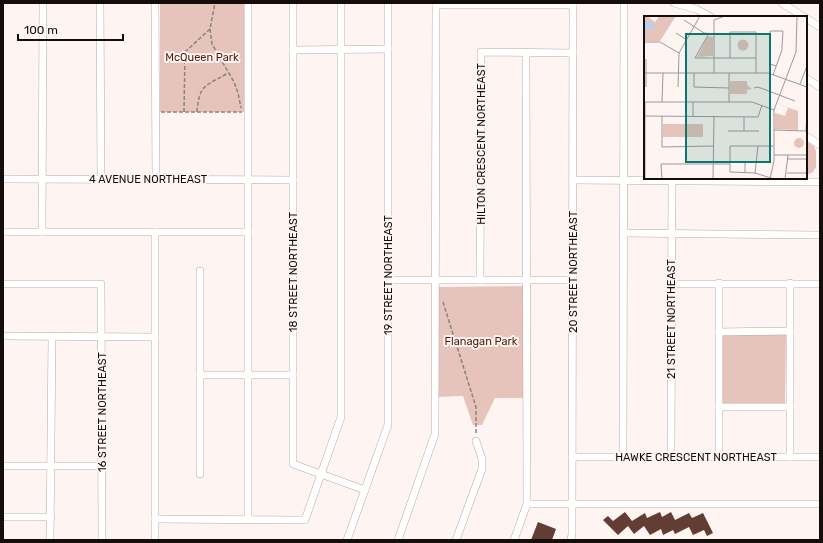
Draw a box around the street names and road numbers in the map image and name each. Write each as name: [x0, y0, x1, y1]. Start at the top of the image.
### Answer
street label: HILTON CRESCENT NORTHEAST: [475, 63, 488, 225]
street label: 4 AVENUE NORTHEAST: [89, 173, 208, 186]
street label: 20 STREET NORTHEAST: [567, 210, 580, 333]
street label: 18 STREET NORTHEAST: [287, 211, 300, 332]
street label: 19 STREET NORTHEAST: [382, 214, 395, 335]
street label: 21 STREET NORTHEAST: [665, 258, 678, 379]
street label: 16 STREET NORTHEAST: [96, 351, 109, 472]
street label: HAWKE CRESCENT NORTHEAST: [615, 451, 777, 464]

